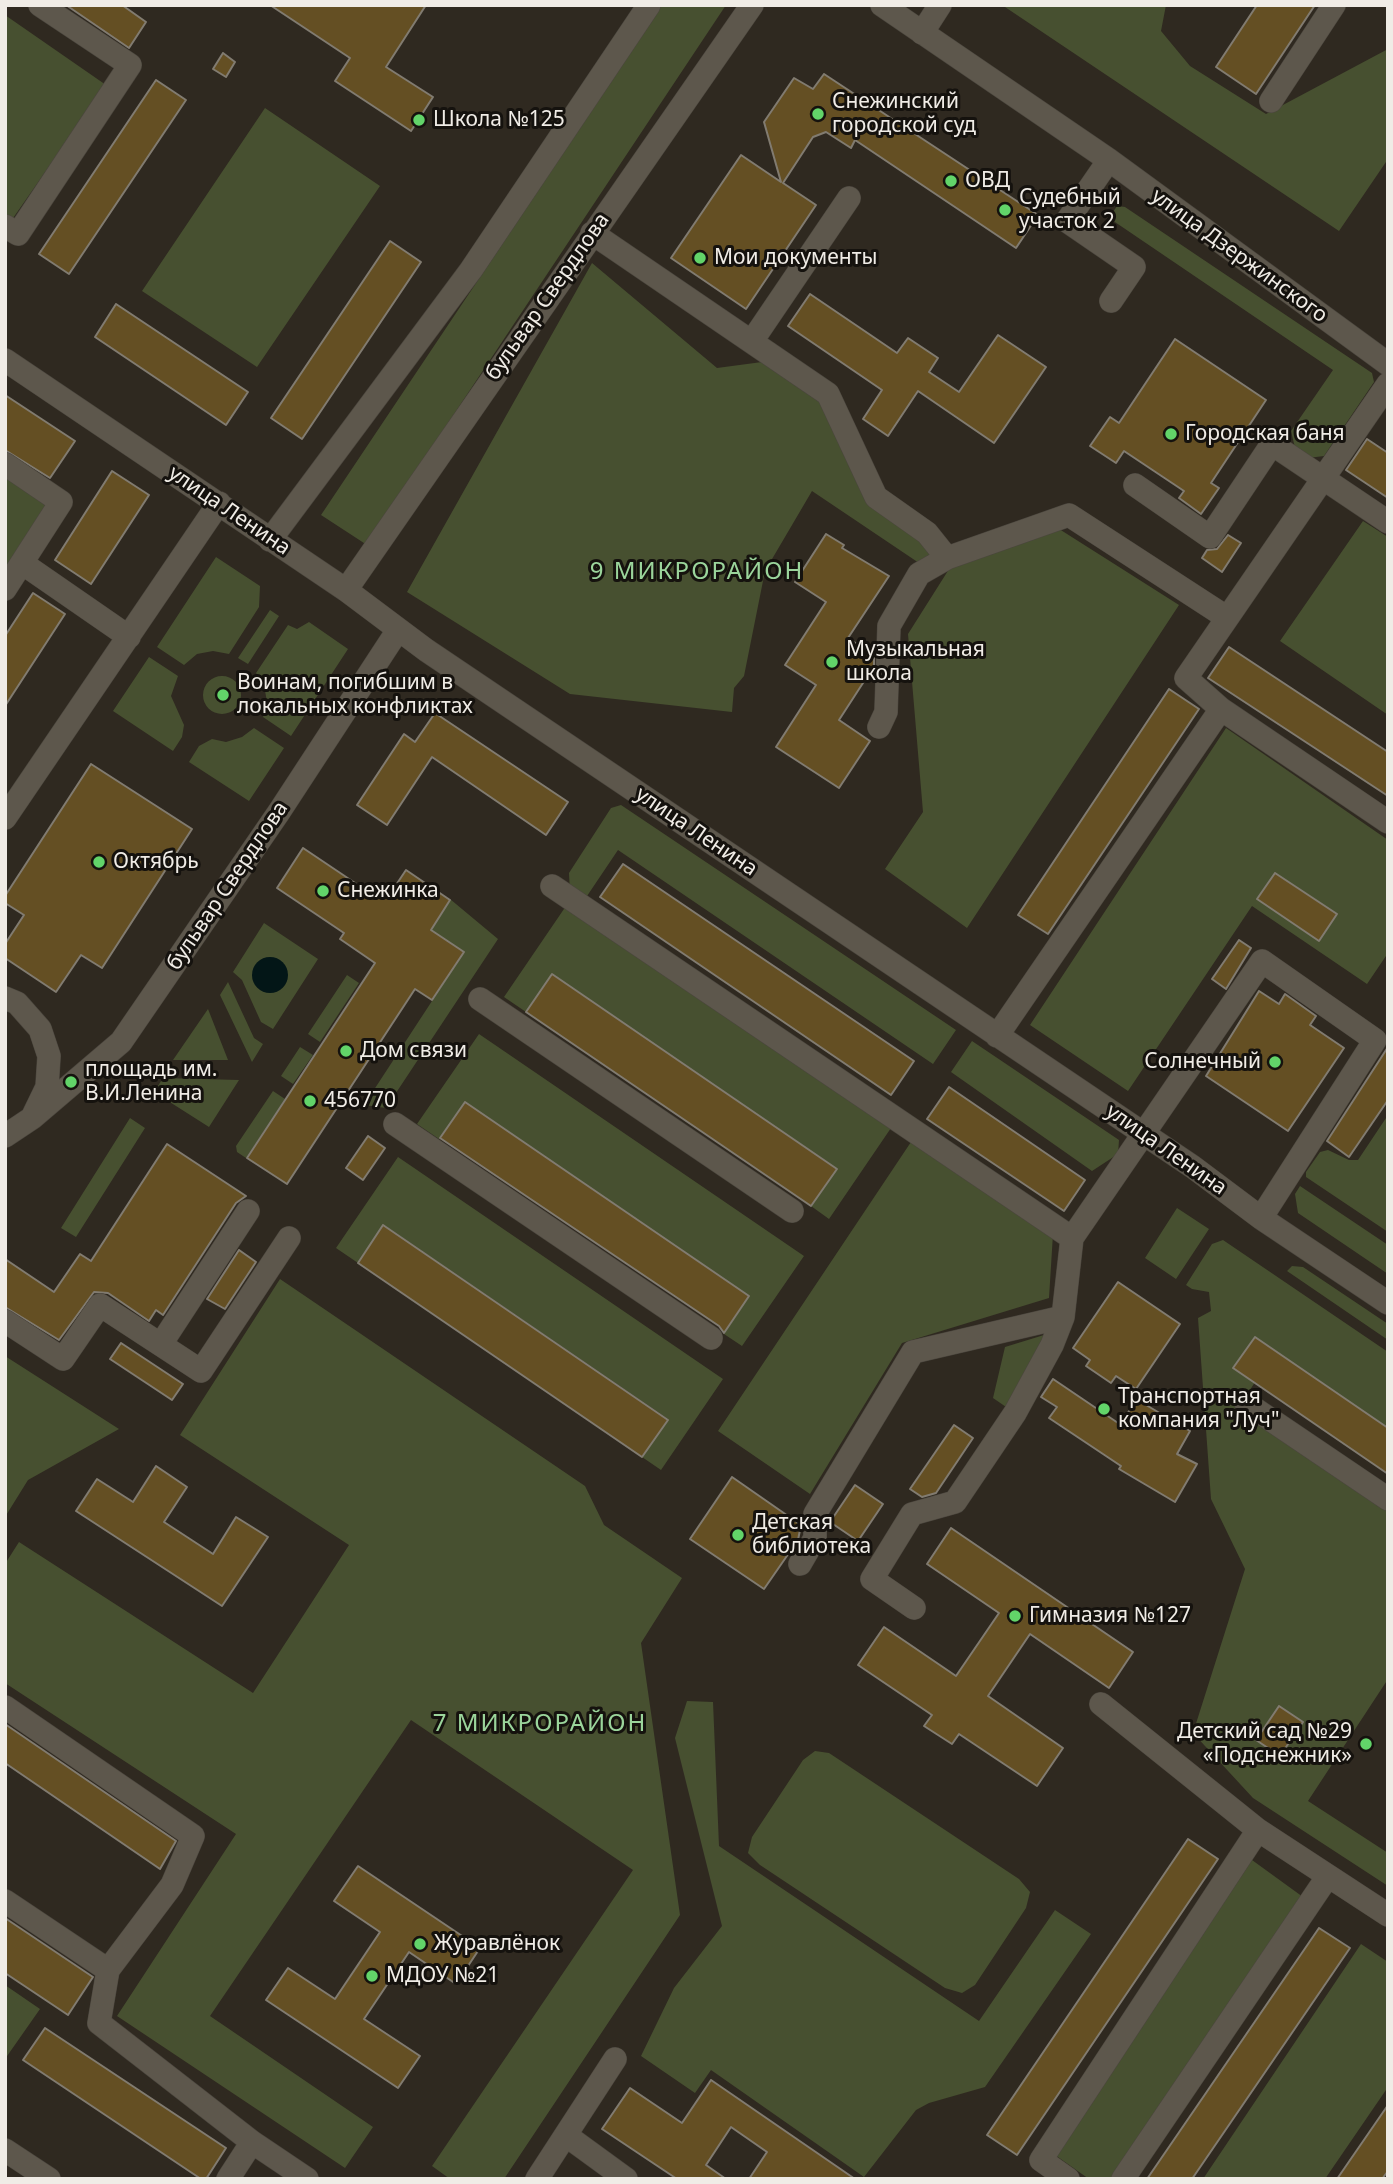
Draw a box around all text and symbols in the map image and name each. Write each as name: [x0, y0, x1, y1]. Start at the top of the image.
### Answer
place label: Снежинский городской суд: [832, 89, 976, 139]
marker: Снежинский городской суд: [810, 106, 826, 122]
place label: Школа №125: [433, 107, 565, 133]
marker: Школа №125: [411, 112, 427, 128]
place label: ОВД: [965, 168, 1010, 194]
marker: ОВД: [943, 173, 959, 189]
street label: улица Дзержинского: [1146, 184, 1332, 328]
place label: Судебный участок 2: [1019, 185, 1121, 235]
marker: Судебный участок 2: [997, 202, 1013, 218]
street label: бульвар Свердлова: [481, 209, 615, 385]
place label: Мои документы: [714, 245, 877, 271]
marker: Мои документы: [692, 250, 708, 266]
place label: Городская баня: [1185, 421, 1345, 447]
marker: Городская баня: [1163, 426, 1179, 442]
street label: улица Ленина: [163, 461, 295, 561]
district label: 9 МИКРОРАЙОН: [591, 558, 803, 586]
place label: Музыкальная школа: [846, 637, 985, 687]
marker: Музыкальная школа: [824, 654, 840, 670]
place label: Воинам, погибшим в локальных конфликтах: [237, 670, 473, 720]
marker: Воинам, погибшим в локальных конфликтах: [215, 687, 231, 703]
street label: улица Ленина: [630, 782, 762, 882]
street label: бульвар Свердлова: [162, 797, 294, 975]
place label: Октябрь: [113, 849, 199, 875]
marker: Октябрь: [91, 854, 107, 870]
place label: Снежинка: [337, 878, 439, 904]
marker: Снежинка: [315, 883, 331, 899]
place label: Дом связи: [360, 1038, 467, 1064]
marker: Дом связи: [338, 1043, 354, 1059]
place label: Солнечный: [1144, 1049, 1261, 1075]
marker: Солнечный: [1267, 1054, 1283, 1070]
place label: площадь им. В.И.Ленина: [85, 1057, 217, 1107]
marker: площадь им. В.И.Ленина: [63, 1074, 79, 1090]
place label: 456770: [324, 1088, 396, 1114]
marker: 456770: [302, 1093, 318, 1109]
street label: улица Ленина: [1101, 1099, 1231, 1201]
place label: Транспортная компания "Луч": [1118, 1384, 1279, 1434]
marker: Транспортная компания "Луч": [1096, 1401, 1112, 1417]
place label: Детская библиотека: [752, 1510, 871, 1560]
marker: Детская библиотека: [730, 1527, 746, 1543]
place label: Гимназия №127: [1029, 1603, 1191, 1629]
marker: Гимназия №127: [1007, 1608, 1023, 1624]
district label: 7 МИКРОРАЙОН: [434, 1710, 646, 1738]
place label: Детский сад №29 «Подснежник»: [1177, 1719, 1352, 1769]
marker: Детский сад №29 «Подснежник»: [1358, 1736, 1374, 1752]
place label: Журавлёнок: [434, 1931, 560, 1957]
marker: Журавлёнок: [412, 1936, 428, 1952]
place label: МДОУ №21: [386, 1963, 499, 1989]
marker: МДОУ №21: [364, 1968, 380, 1984]

